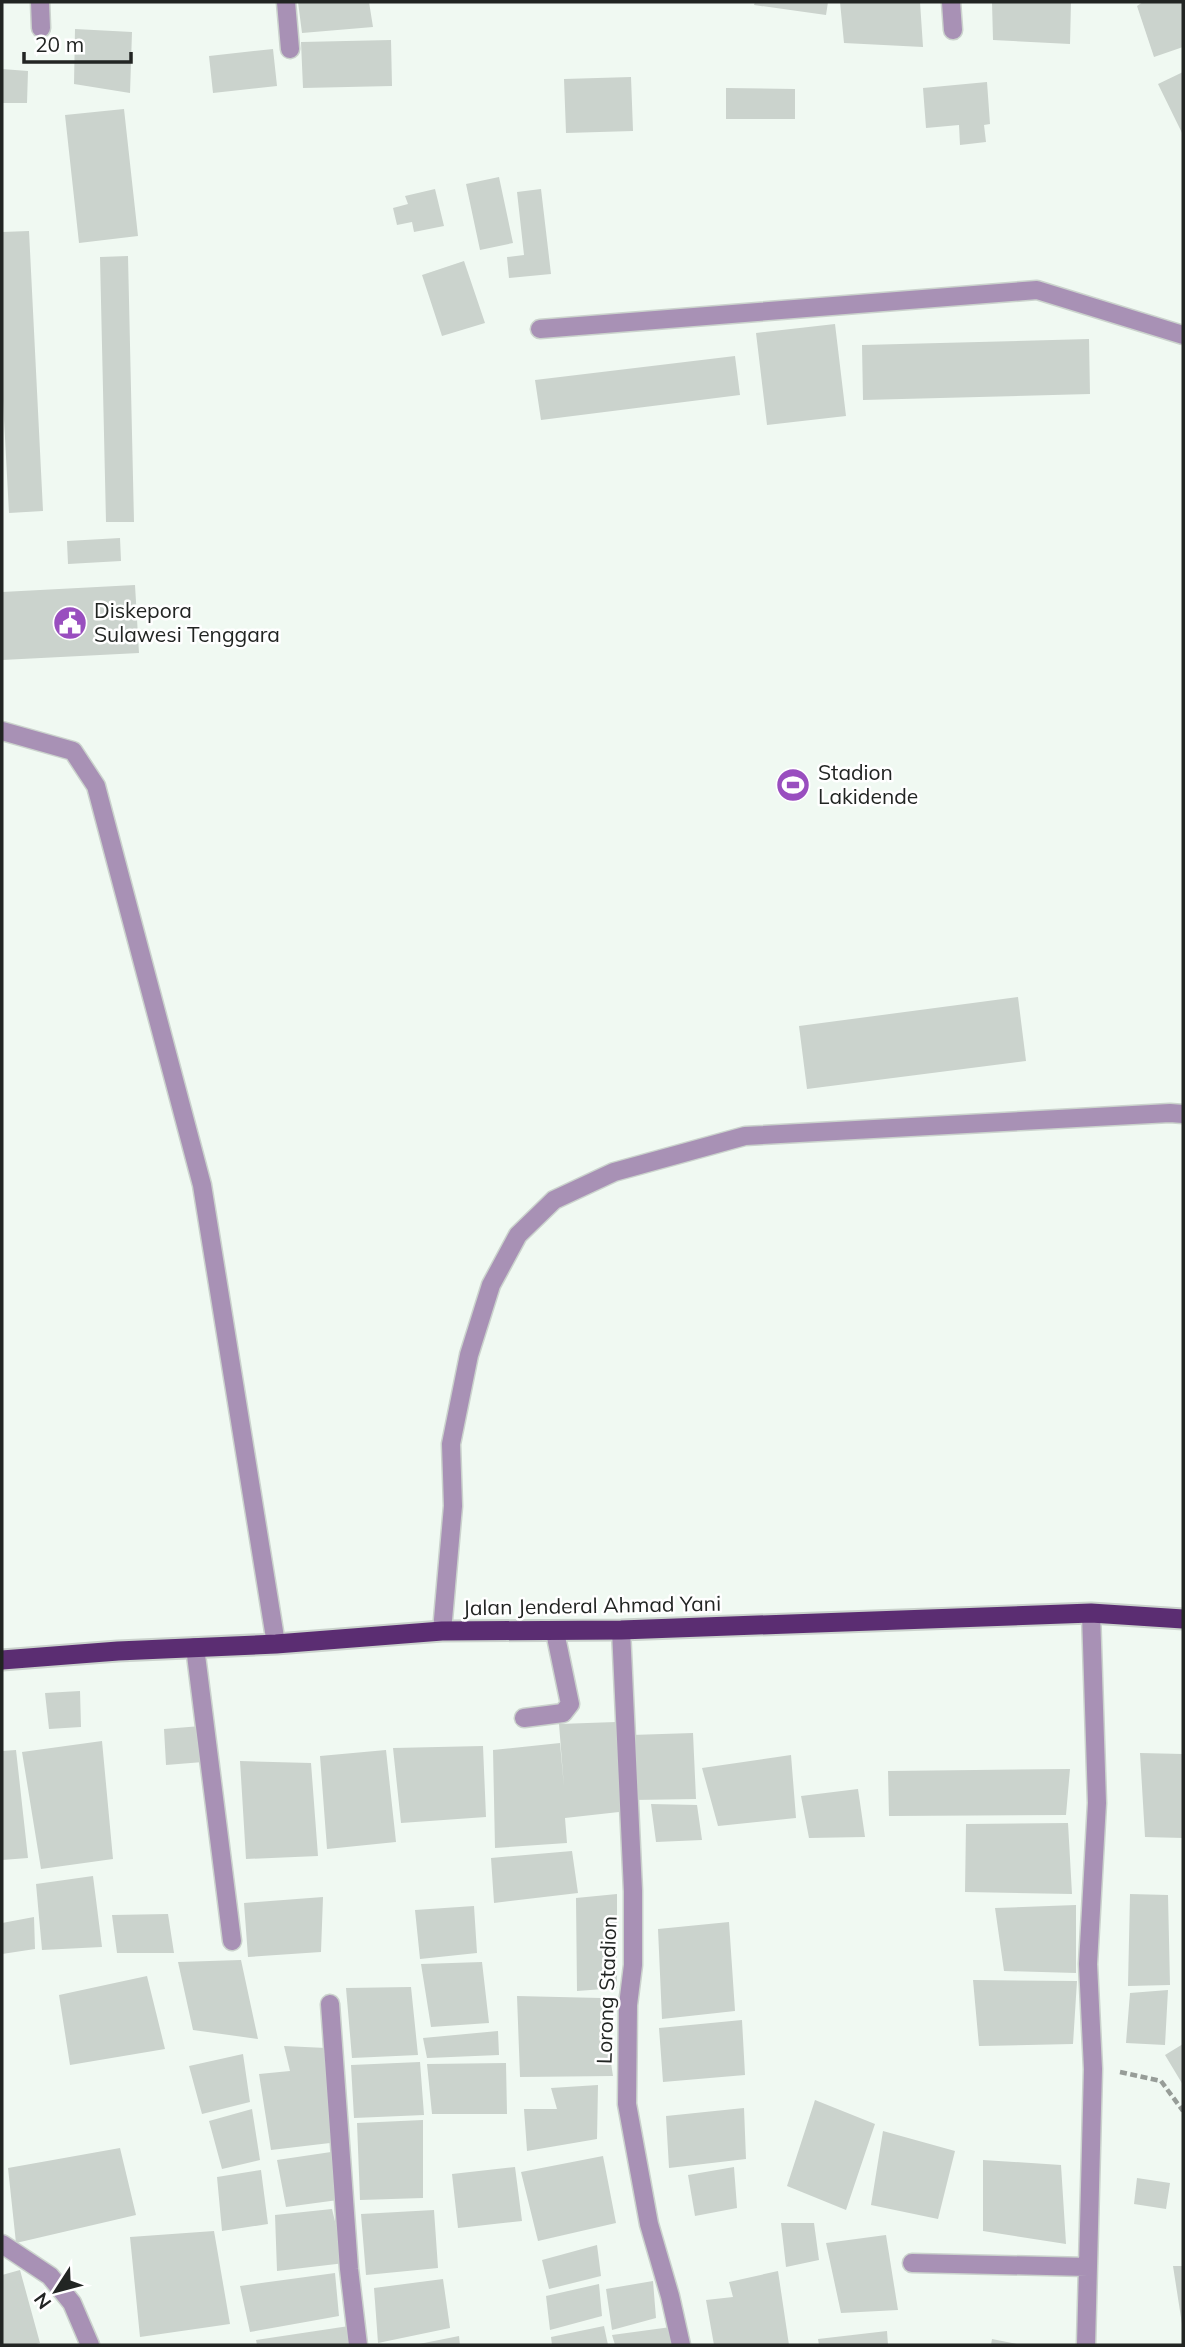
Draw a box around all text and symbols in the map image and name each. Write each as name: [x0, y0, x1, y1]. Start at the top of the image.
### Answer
scale bar: [24, 21, 131, 65]
text: 20 m: [35, 31, 84, 57]
place label: Diskepora Sulawesi Tenggara: [94, 597, 280, 647]
public building icon: Diskepora Sulawesi Tenggara: [51, 604, 89, 642]
place label: Stadion Lakidende: [818, 759, 918, 809]
sports icon: Stadion Lakidende: [774, 766, 812, 804]
street label: Jalan Jenderal Ahmad Yani: [463, 1590, 721, 1620]
street label: Lorong Stadion: [590, 1915, 622, 2064]
north arrow: [21, 2256, 91, 2326]
text: N: [28, 2288, 56, 2314]

